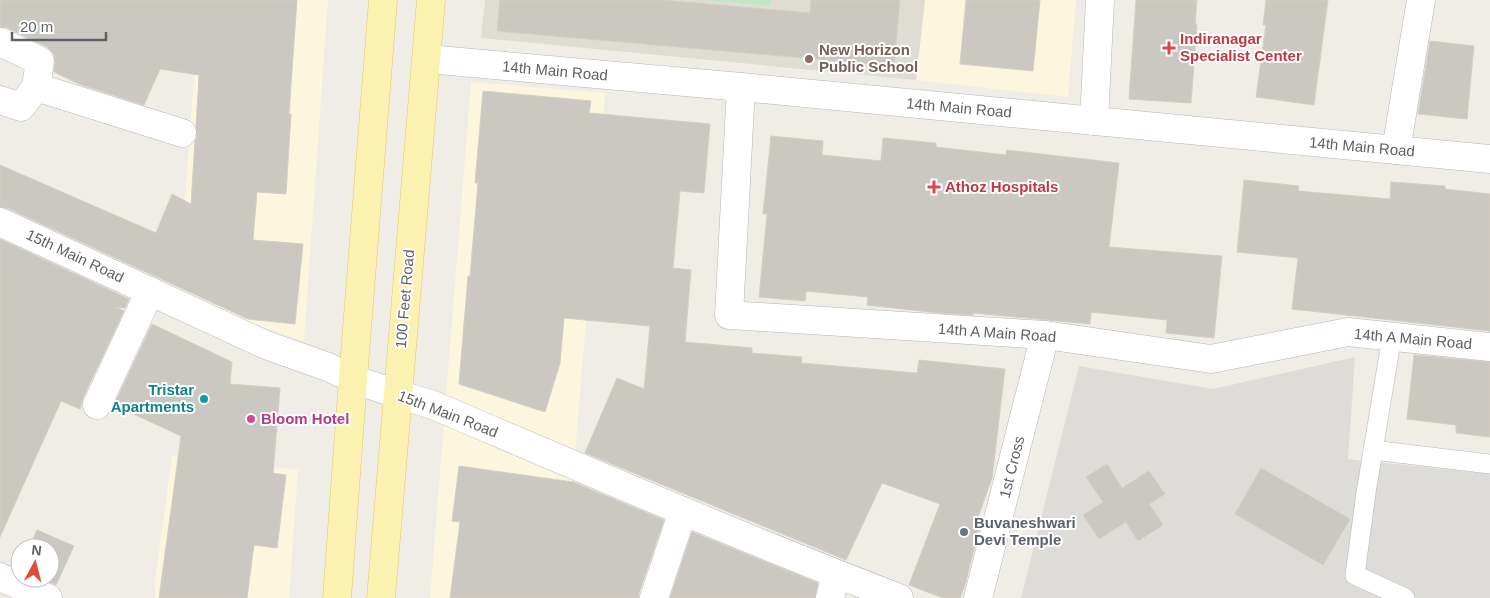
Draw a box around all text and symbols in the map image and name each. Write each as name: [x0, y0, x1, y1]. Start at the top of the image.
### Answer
scale bar: [12, 10, 106, 42]
text: 20 m: [20, 18, 53, 35]
place label: Indiranagar Specialist Center: [1180, 30, 1302, 64]
place label: New Horizon Public School: [819, 41, 918, 75]
marker: Indiranagar Specialist Center: [1162, 41, 1176, 55]
marker: New Horizon Public School: [803, 53, 815, 65]
street label: 14th Main Road: [502, 57, 609, 84]
street label: 14th Main Road: [906, 94, 1013, 121]
street label: 14th Main Road: [1309, 133, 1416, 160]
place label: Athoz Hospitals: [945, 178, 1058, 195]
marker: Athoz Hospitals: [927, 180, 941, 194]
street label: 15th Main Road: [24, 225, 127, 286]
street label: 100 Feet Road: [392, 249, 417, 349]
street label: 14th A Main Road: [937, 320, 1057, 345]
street label: 14th A Main Road: [1353, 325, 1473, 352]
place label: Tristar Apartments: [111, 381, 194, 415]
street label: 15th Main Road: [396, 387, 501, 440]
marker: Tristar Apartments: [198, 393, 210, 405]
place label: Bloom Hotel: [261, 410, 349, 427]
marker: Bloom Hotel: [245, 413, 257, 425]
street label: 1st Cross: [996, 434, 1027, 500]
place label: Buvaneshwari Devi Temple: [974, 514, 1076, 548]
marker: Buvaneshwari Devi Temple: [958, 526, 970, 538]
north arrow: [10, 538, 60, 588]
text: N: [31, 542, 43, 559]

